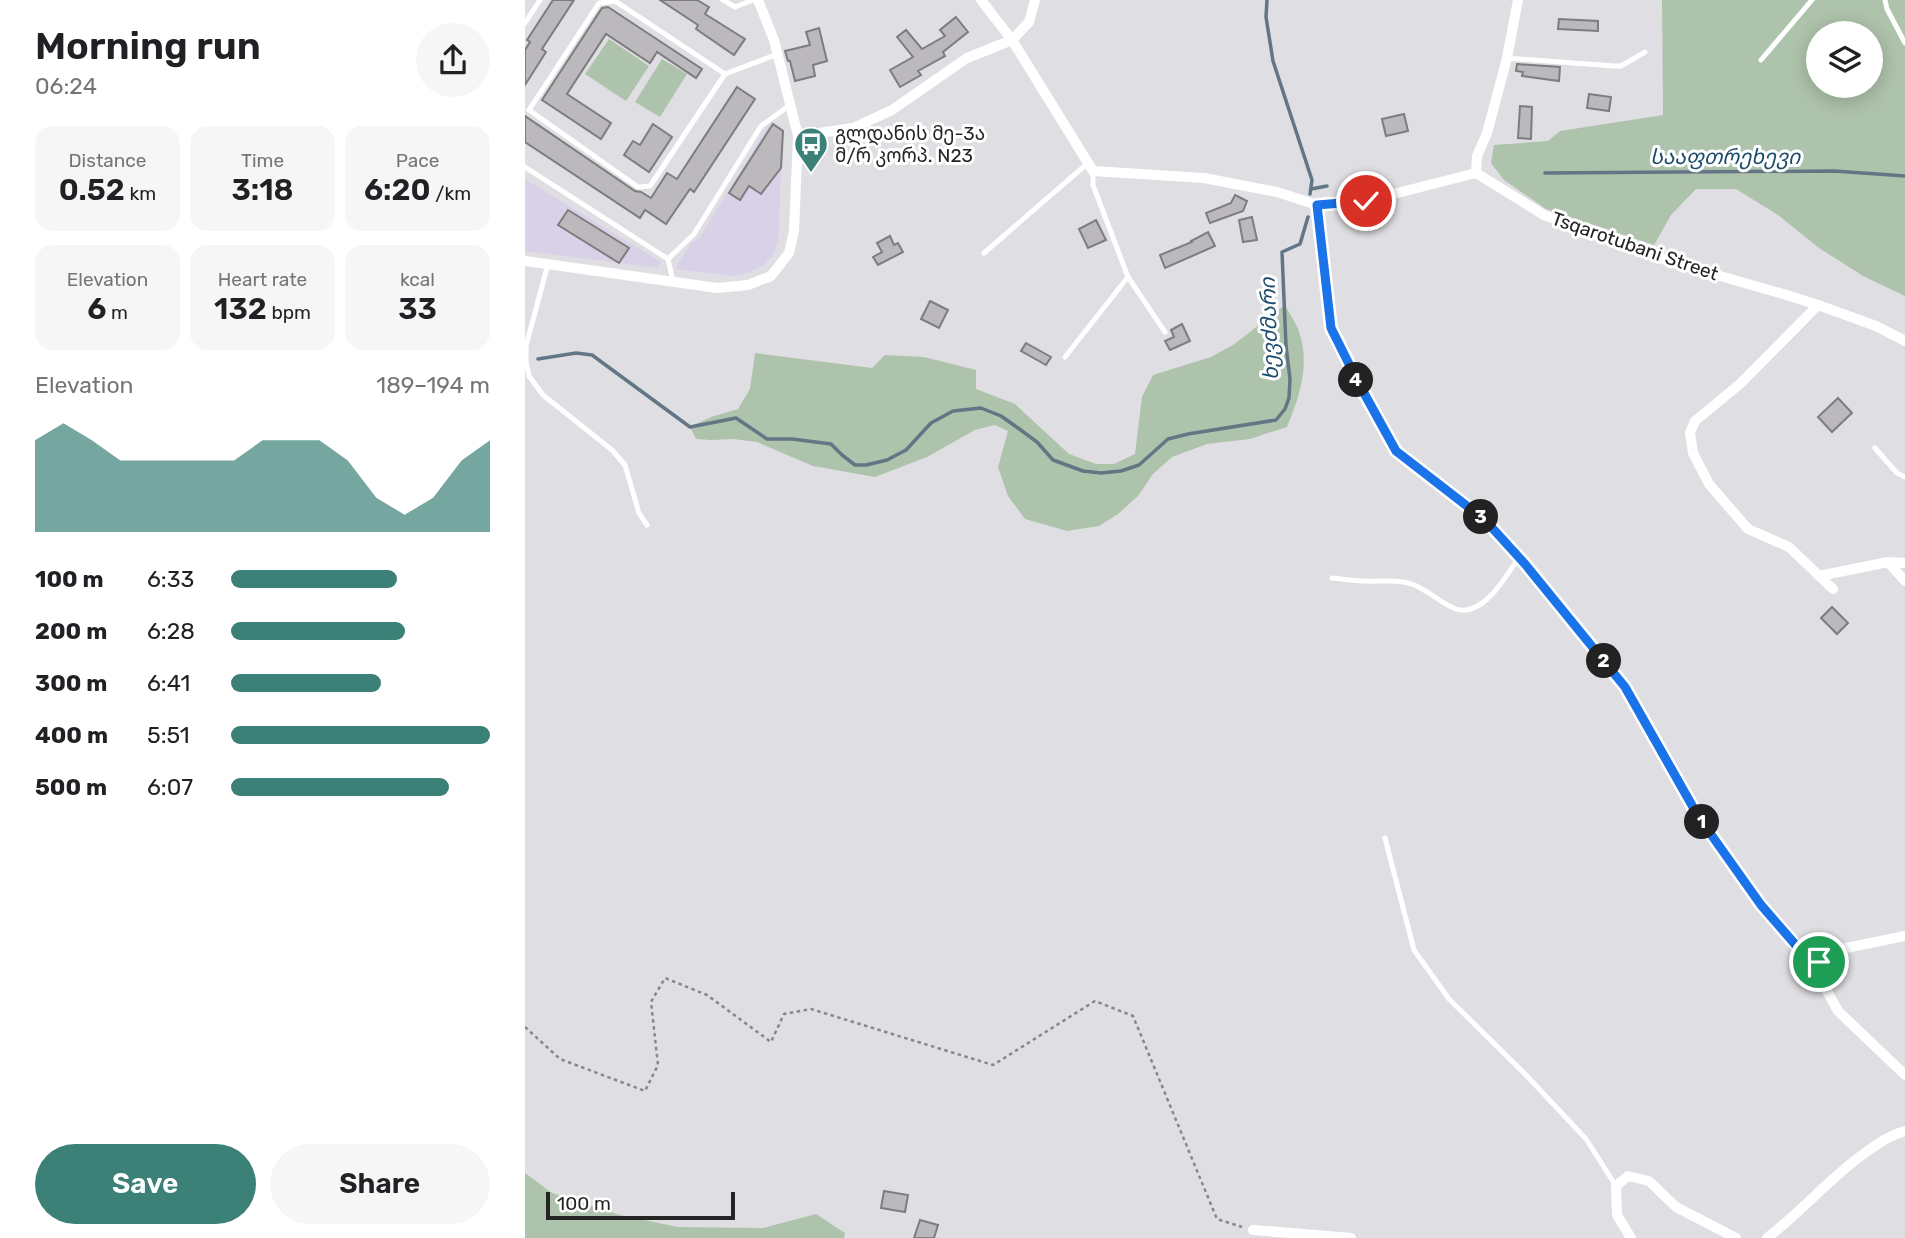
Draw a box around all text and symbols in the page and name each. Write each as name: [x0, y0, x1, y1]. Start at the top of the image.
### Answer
map controls: [1806, 21, 1883, 98]
button: layers: [1806, 21, 1883, 98]
text: Morning run: [35, 23, 261, 69]
button: share: [416, 23, 490, 97]
text: 06:24: [35, 72, 97, 100]
place label: გლდანის მე-3ა მ/რ კორპ. N23: [835, 122, 985, 167]
bus stop icon: გლდანის მე-3ა მ/რ კორპ. N23: [792, 125, 830, 174]
water label: სააფთრეხევი: [1650, 144, 1801, 170]
text: Distance: [69, 149, 146, 172]
text: Time: [241, 149, 284, 172]
text: Pace: [396, 149, 439, 172]
pin: [1336, 171, 1396, 231]
text: 0.52: [59, 172, 125, 208]
text: 3:18: [231, 172, 294, 208]
text: 6:20: [364, 172, 431, 208]
text: km: [125, 182, 156, 205]
text: /km: [431, 182, 471, 205]
icon: check: [1347, 182, 1385, 220]
street label: Tsqarotubani Street: [1549, 207, 1722, 286]
text: Elevation: [67, 268, 148, 291]
text: Heart rate: [218, 268, 307, 291]
text: kcal: [400, 268, 435, 291]
water label: ხევძმარი: [1255, 276, 1284, 381]
text: 6: [87, 291, 106, 327]
text: 132: [214, 291, 267, 327]
text: 33: [398, 291, 437, 327]
text: m: [106, 301, 128, 324]
text: bpm: [267, 301, 311, 324]
pin: 4: [1339, 362, 1373, 398]
text: 4: [1349, 368, 1362, 391]
text: Elevation: [35, 371, 134, 399]
text: 189–194 m: [376, 371, 490, 399]
pin: 3: [1464, 500, 1499, 534]
text: 3: [1474, 505, 1487, 528]
text: 100 m: [35, 565, 104, 593]
text: 6:33: [147, 565, 194, 593]
text: 200 m: [35, 617, 107, 645]
text: 6:28: [147, 617, 195, 645]
pin: 2: [1587, 644, 1621, 678]
text: 2: [1597, 649, 1610, 672]
text: 300 m: [35, 669, 107, 697]
text: 6:41: [147, 669, 190, 697]
text: 400 m: [35, 721, 108, 749]
text: 5:51: [147, 721, 190, 749]
text: 500 m: [35, 773, 107, 801]
text: 6:07: [147, 773, 193, 801]
pin: 1: [1685, 804, 1719, 840]
text: 1: [1697, 810, 1706, 833]
pin: [1789, 932, 1849, 992]
icon: arrive: [1800, 943, 1838, 981]
button: Save: [35, 1144, 256, 1224]
button: Share: [270, 1144, 490, 1224]
scale bar: [546, 1189, 735, 1221]
text: 100 m: [557, 1192, 611, 1215]

